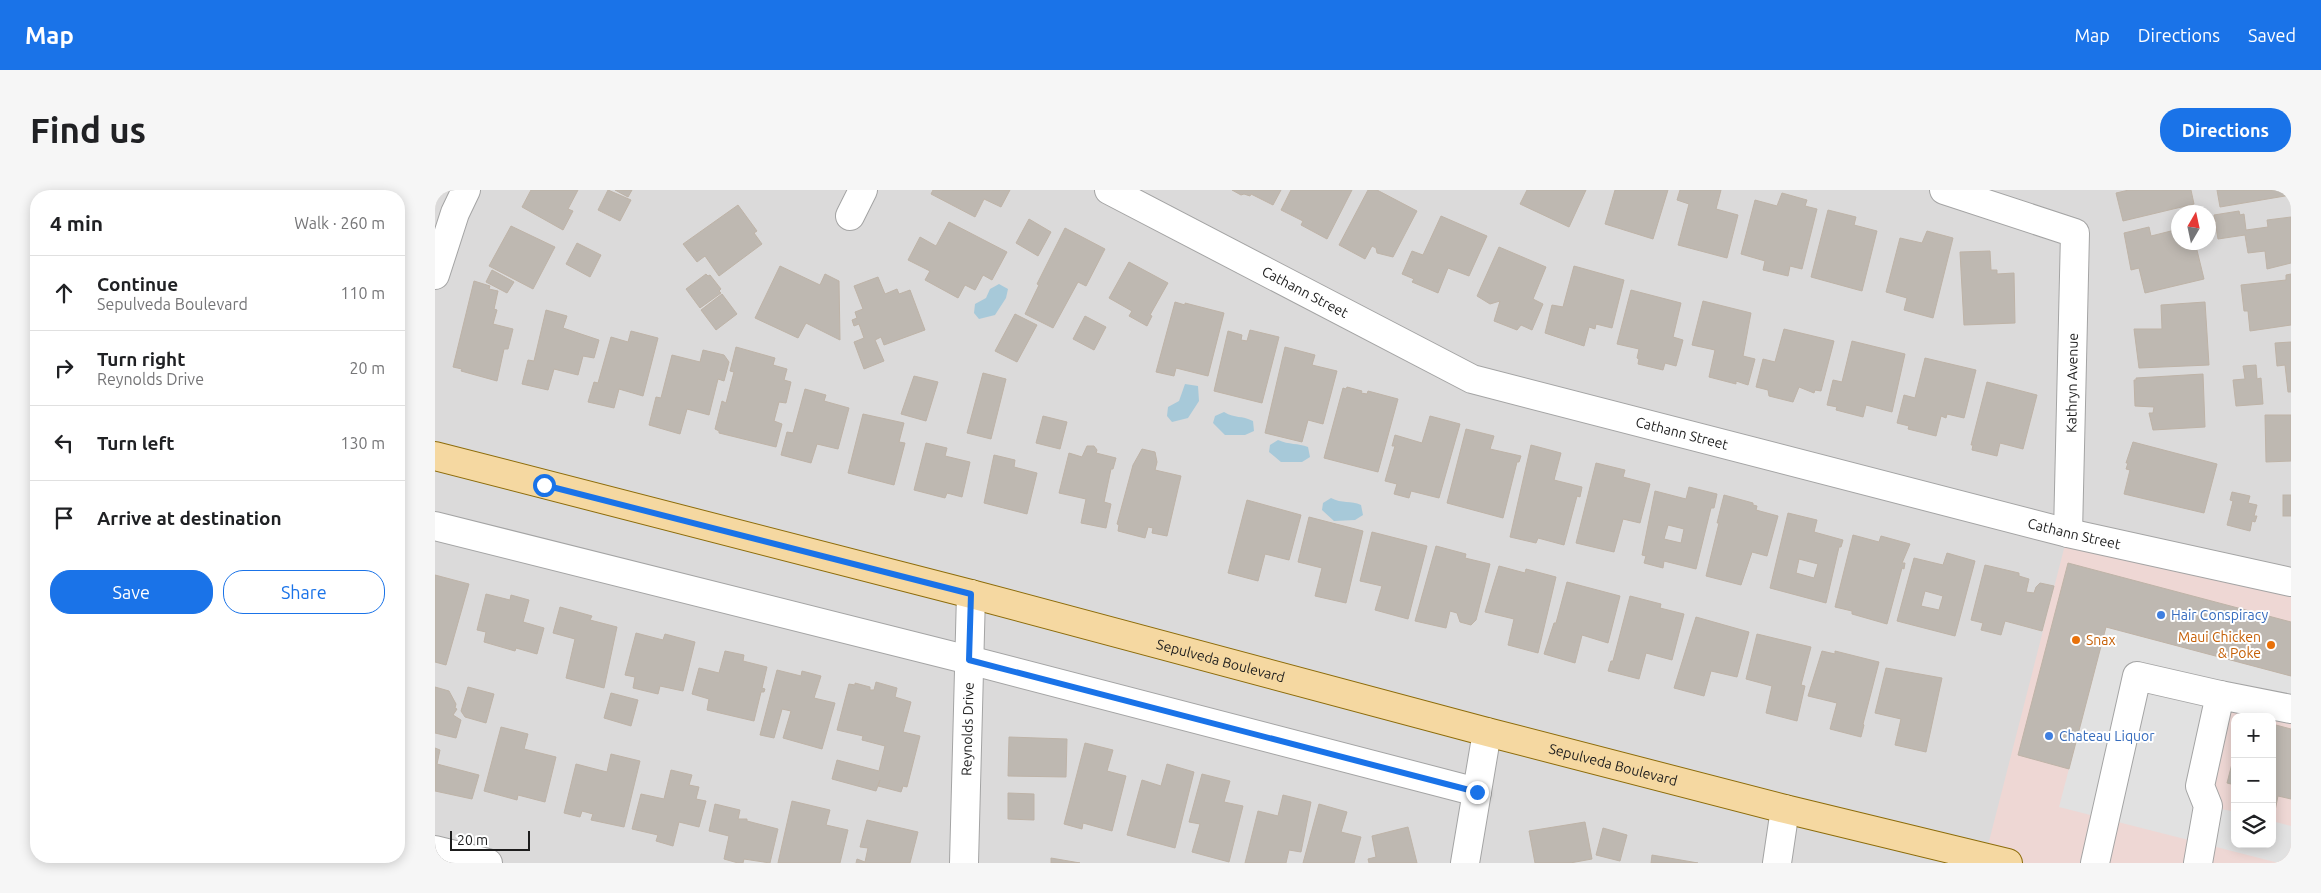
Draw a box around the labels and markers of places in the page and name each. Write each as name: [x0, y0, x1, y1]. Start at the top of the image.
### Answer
place label: Hair Conspiracy: [2171, 607, 2268, 623]
marker: Hair Conspiracy: [2155, 609, 2167, 621]
place label: Maui Chicken & Poke: [2178, 629, 2261, 661]
place label: Snax: [2086, 632, 2116, 648]
marker: Snax: [2070, 634, 2082, 646]
marker: Maui Chicken & Poke: [2265, 639, 2277, 651]
place label: Chateau Liquor: [2059, 728, 2155, 744]
marker: Chateau Liquor: [2043, 730, 2055, 742]

